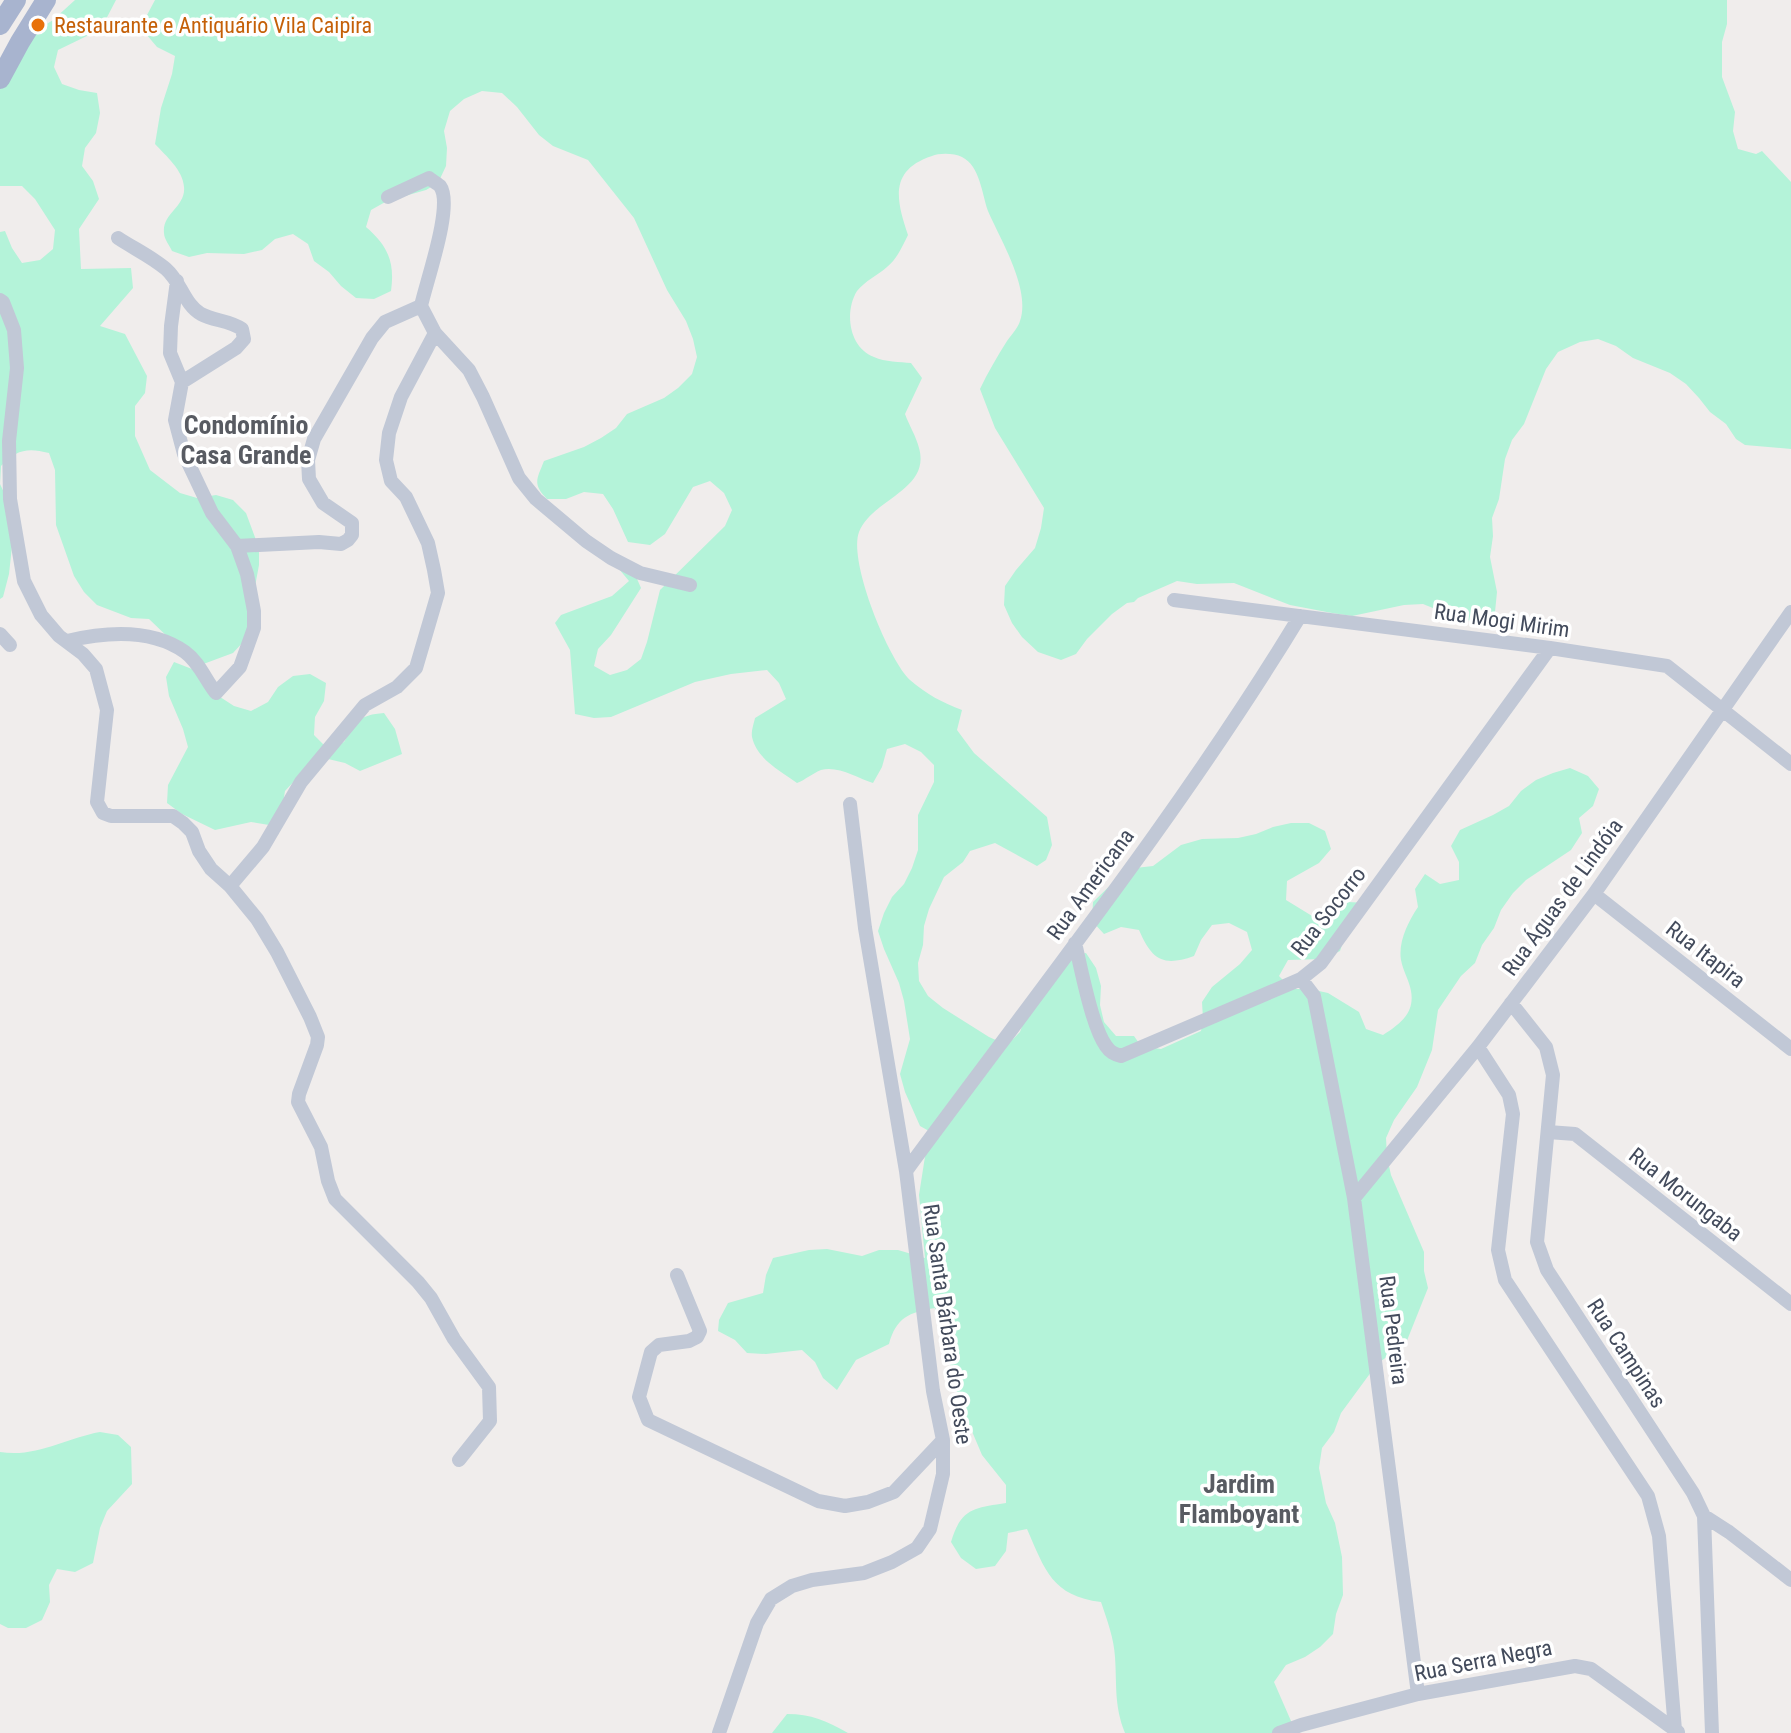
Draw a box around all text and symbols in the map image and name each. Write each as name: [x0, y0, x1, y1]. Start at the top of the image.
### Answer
place label: Restaurante e Antiquário Vila Caipira: [54, 13, 372, 38]
marker: Restaurante e Antiquário Vila Caipira: [29, 16, 47, 34]
district label: Condomínio Casa Grande: [181, 410, 311, 470]
street label: Rua Mogi Mirim: [1433, 599, 1571, 642]
street label: Rua Águas de Lindóia: [1497, 814, 1628, 981]
street label: Rua Americana: [1042, 824, 1139, 945]
street label: Rua Socorro: [1286, 862, 1371, 961]
street label: Rua Itapira: [1661, 916, 1750, 993]
street label: Rua Morungaba: [1624, 1143, 1747, 1246]
street label: Rua Santa Bárbara do Oeste: [918, 1202, 977, 1446]
street label: Rua Pedreira: [1374, 1274, 1413, 1386]
street label: Rua Campinas: [1582, 1294, 1671, 1412]
district label: Jardim Flamboyant: [1179, 1469, 1299, 1529]
street label: Rua Serra Negra: [1412, 1635, 1554, 1686]

